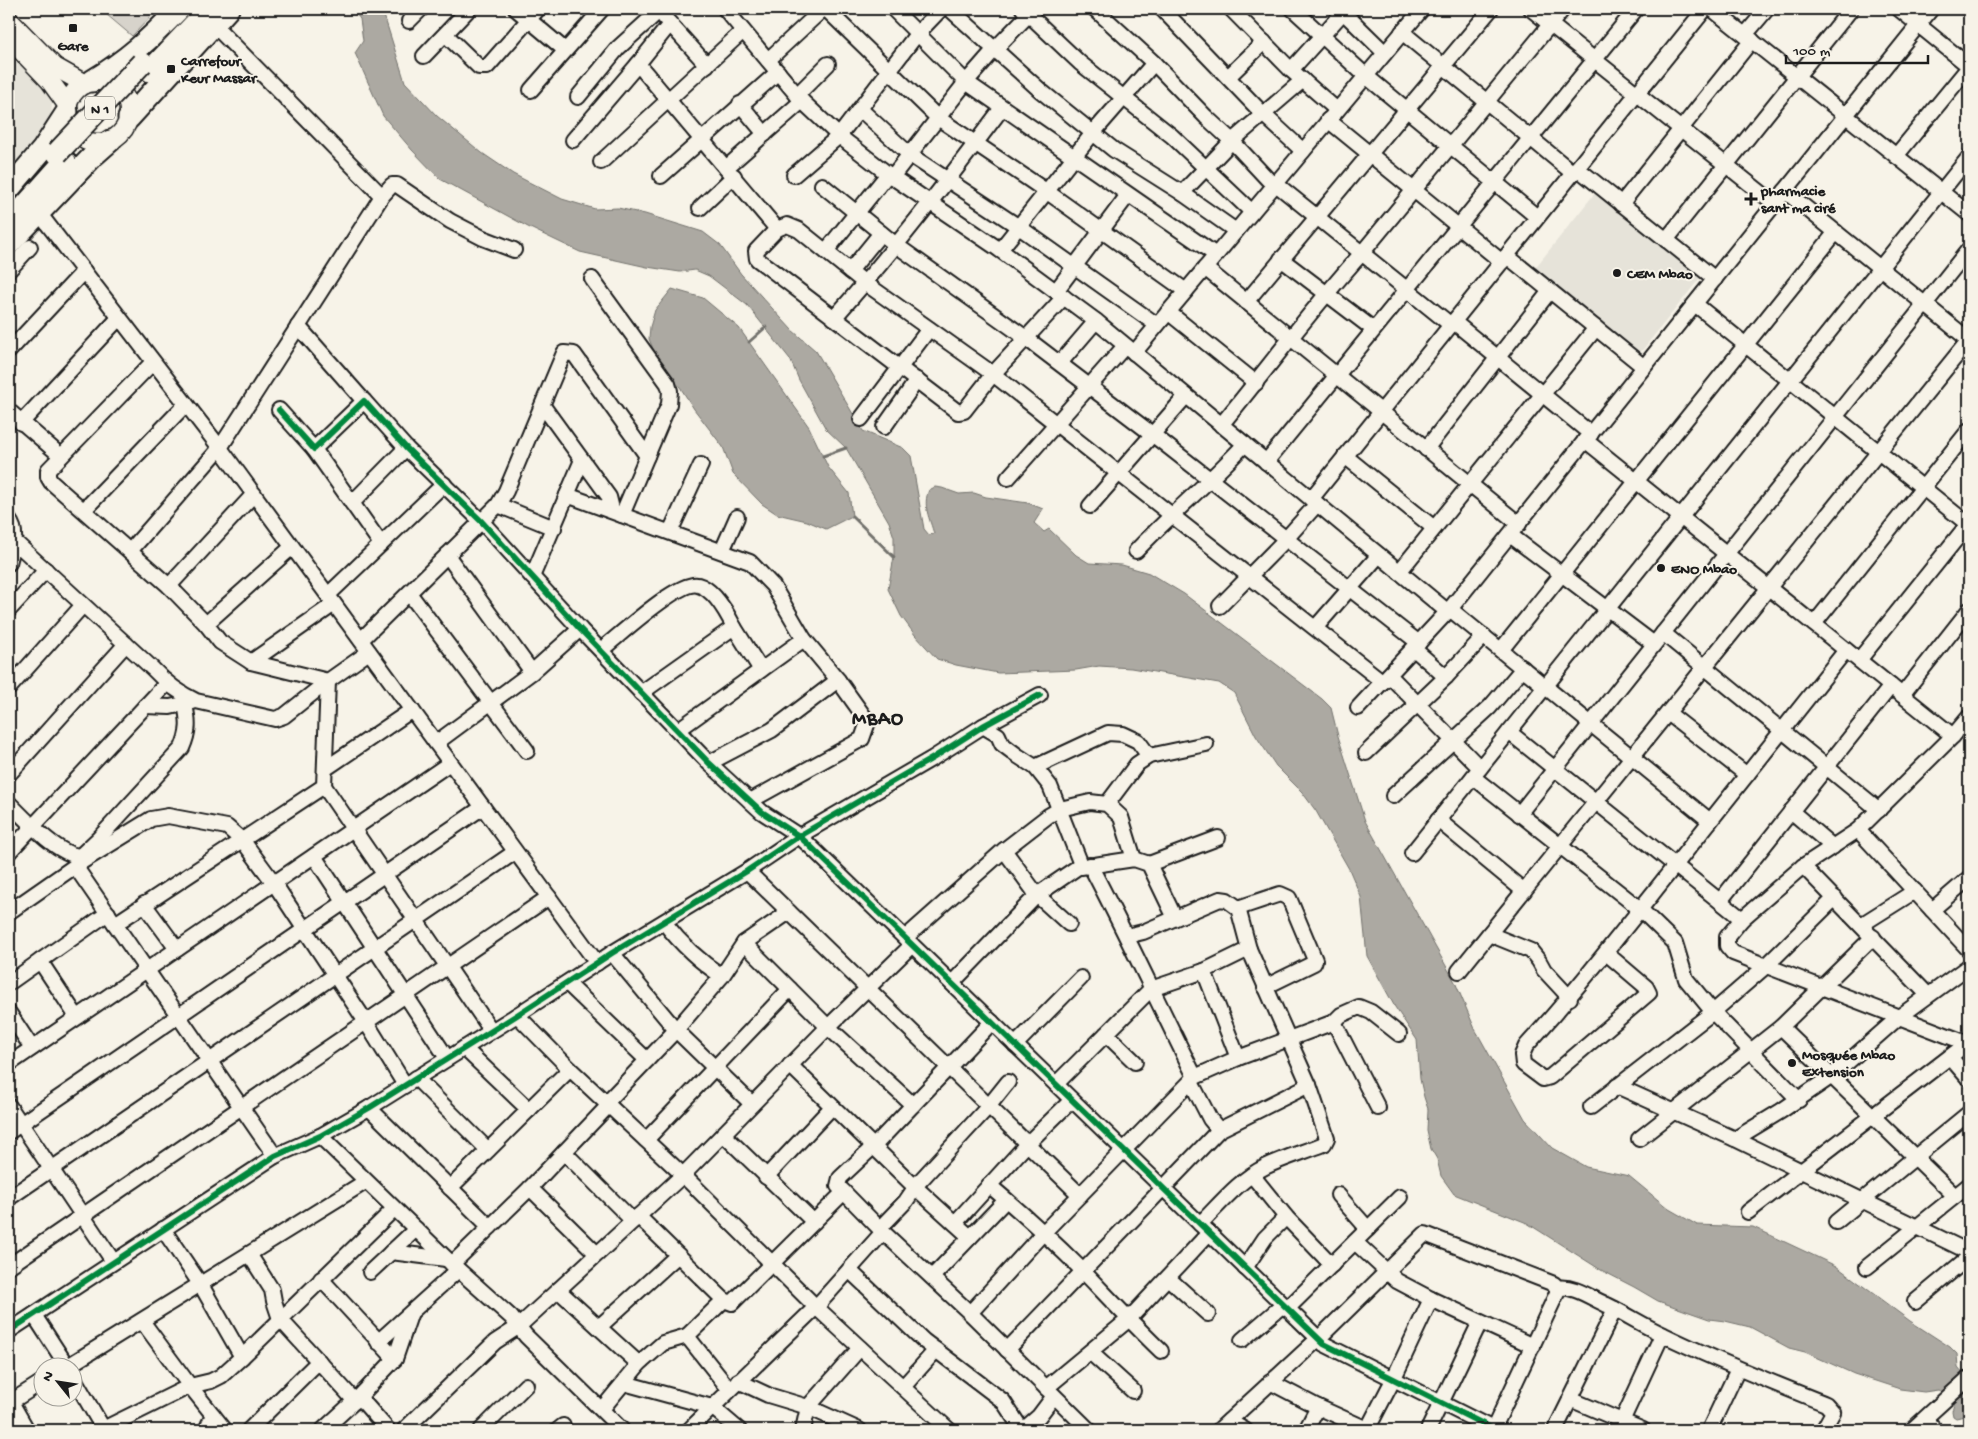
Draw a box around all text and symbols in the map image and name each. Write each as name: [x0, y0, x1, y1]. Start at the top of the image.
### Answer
marker: Gare: [67, 22, 79, 34]
scale bar: [1786, 32, 1928, 64]
place label: Gare: [58, 38, 90, 56]
text: 100 m: [1792, 43, 1831, 61]
place label: Carrefour Keur Massar: [180, 53, 258, 88]
marker: Carrefour Keur Massar: [165, 63, 177, 75]
road number: N 1: [85, 96, 115, 120]
place label: pharmacie sant ma ciré: [1760, 183, 1837, 218]
marker: pharmacie sant ma ciré: [1745, 193, 1757, 205]
place label: CEM Mbao: [1626, 266, 1693, 284]
marker: CEM Mbao: [1611, 267, 1623, 279]
place label: ENO Mbao: [1671, 561, 1737, 579]
marker: ENO Mbao: [1655, 562, 1667, 574]
district label: MBAO: [852, 709, 904, 732]
place label: Mosquée Mbao Extension: [1802, 1047, 1895, 1082]
marker: Mosquée Mbao Extension: [1786, 1057, 1798, 1069]
north arrow: [32, 1356, 82, 1406]
text: N: [39, 1369, 59, 1385]

